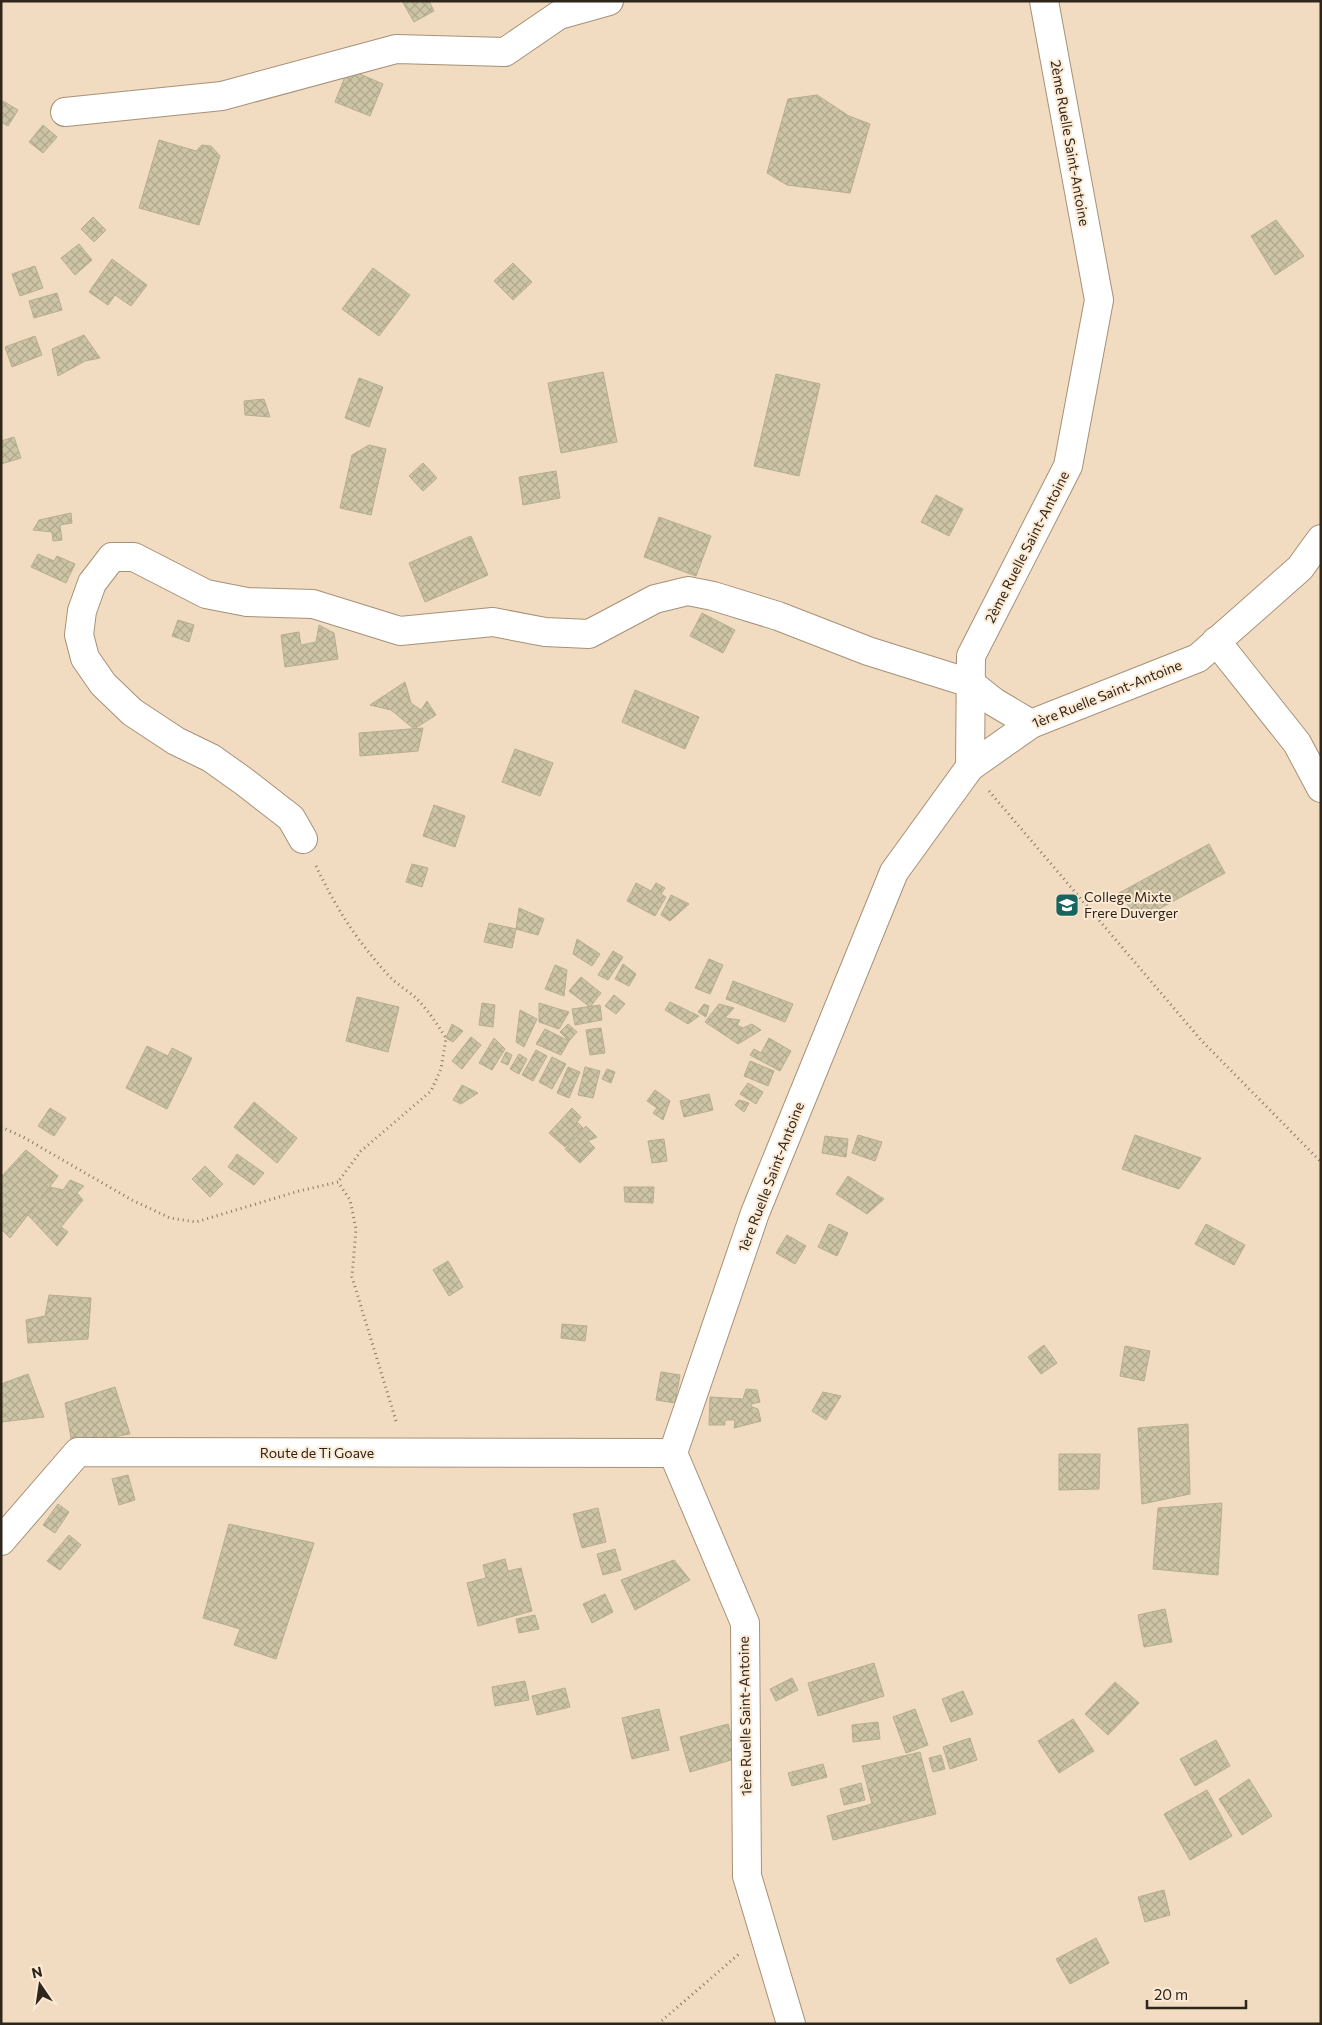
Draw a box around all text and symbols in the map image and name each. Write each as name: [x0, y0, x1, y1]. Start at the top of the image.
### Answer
street label: 2ème Ruelle Saint-Antoine: [1048, 59, 1093, 227]
street label: 2ème Ruelle Saint-Antoine: [981, 468, 1072, 626]
street label: 1ère Ruelle Saint-Antoine: [1030, 656, 1184, 731]
place label: College Mixte Frere Duverger: [1084, 888, 1179, 921]
school or university icon: College Mixte Frere Duverger: [1054, 892, 1080, 918]
street label: 1ère Ruelle Saint-Antoine: [734, 1099, 807, 1254]
street label: Route de Ti Goave: [260, 1444, 374, 1461]
street label: 1ère Ruelle Saint-Antoine: [735, 1636, 754, 1796]
north arrow: [15, 1960, 65, 2010]
text: N: [30, 1962, 44, 1981]
scale bar: [1147, 1978, 1246, 2010]
text: 20 m: [1154, 1985, 1188, 2003]

